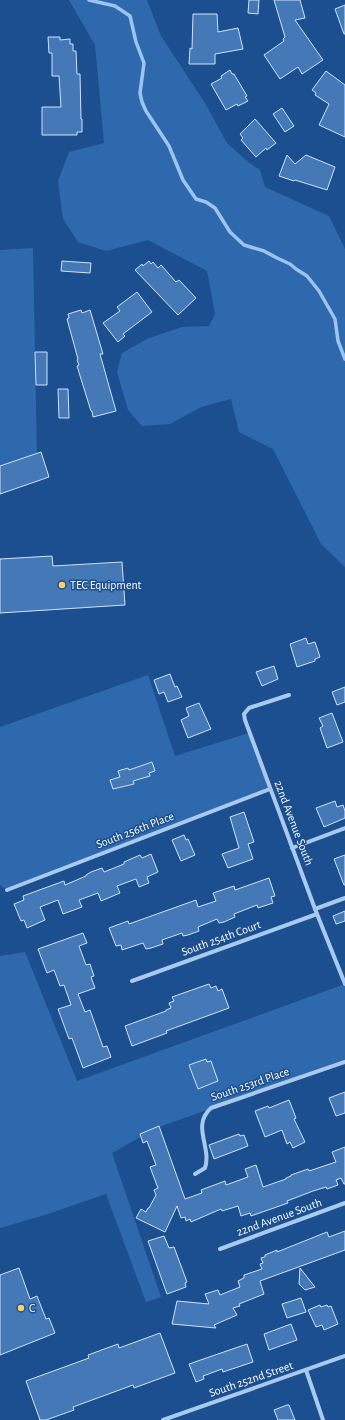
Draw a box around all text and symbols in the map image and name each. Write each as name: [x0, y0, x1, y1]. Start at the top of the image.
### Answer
place label: TEC Equipment: [70, 579, 142, 591]
marker: TEC Equipment: [57, 580, 67, 590]
street label: 22nd Avenue South: [272, 779, 316, 867]
street label: South 256th Place: [94, 810, 176, 850]
street label: South 254th Court: [180, 918, 262, 958]
street label: South 253rd Place: [209, 1065, 291, 1103]
street label: 22nd Avenue South: [235, 1196, 323, 1238]
place label: C: [29, 1302, 35, 1314]
marker: C: [16, 1303, 26, 1313]
street label: South 252nd Street: [207, 1359, 295, 1399]

